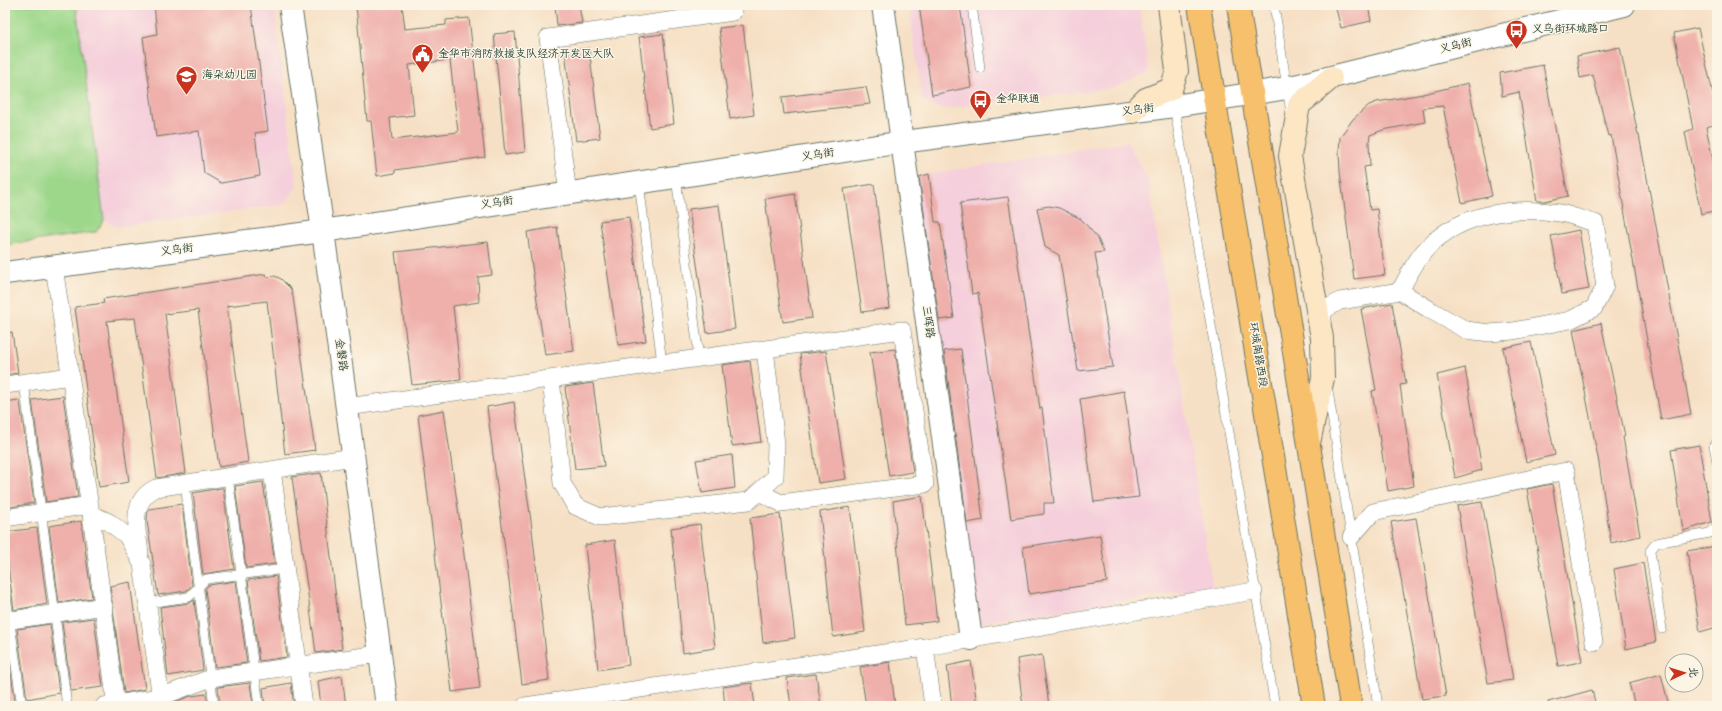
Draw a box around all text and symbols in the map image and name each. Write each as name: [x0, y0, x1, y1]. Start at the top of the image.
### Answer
bus stop icon: 义乌街环城路口: [1503, 17, 1529, 50]
place label: 义乌街环城路口: [1532, 23, 1609, 36]
street label: 义乌街: [1438, 36, 1474, 57]
public building icon: 金华市消防救援支队经济开发区大队: [410, 42, 436, 75]
place label: 金华市消防救援支队经济开发区大队: [438, 47, 614, 61]
school or university icon: 海朵幼儿园: [174, 63, 200, 96]
place label: 海朵幼儿园: [202, 69, 257, 82]
bus stop icon: 金华联通: [968, 87, 994, 120]
place label: 金华联通: [996, 93, 1040, 106]
street label: 义乌街: [1121, 102, 1156, 119]
street label: 义乌街: [801, 146, 836, 165]
street label: 义乌街: [480, 194, 515, 213]
street label: 义乌街: [160, 242, 195, 259]
street label: 三晖路: [919, 305, 936, 339]
street label: 环城南路西段: [1246, 321, 1270, 389]
street label: 金磐路: [332, 338, 349, 372]
north arrow: [1664, 653, 1704, 693]
text: 北: [1686, 667, 1698, 678]

